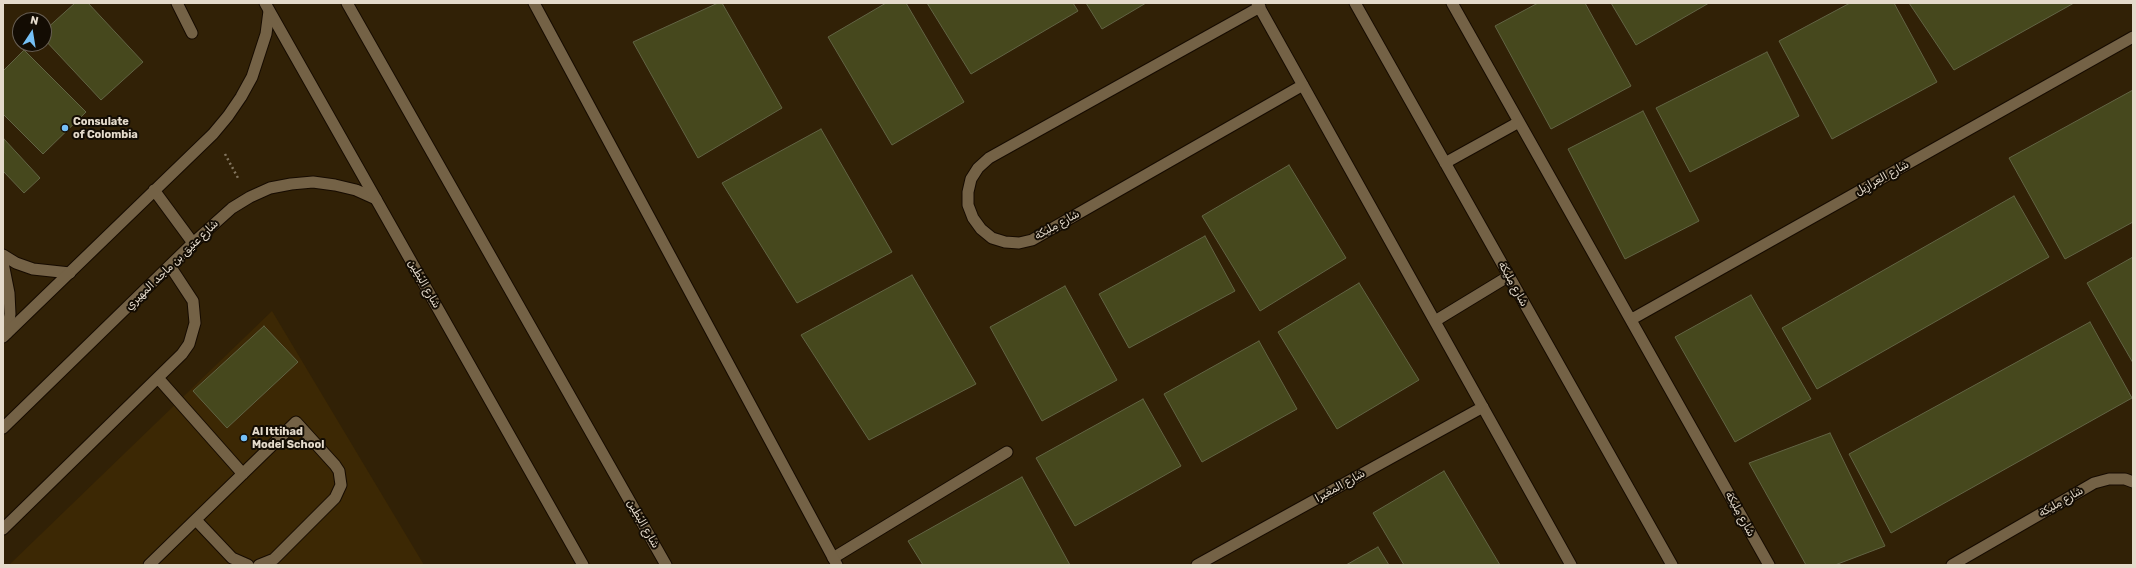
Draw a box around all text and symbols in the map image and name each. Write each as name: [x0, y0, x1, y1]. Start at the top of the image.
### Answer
north arrow: [12, 12, 52, 52]
text: N: [29, 14, 40, 28]
place label: Consulate of Colombia: [73, 115, 138, 141]
marker: Consulate of Colombia: [60, 123, 70, 133]
street label: شارع العِرازِيل: [1853, 158, 1911, 198]
street label: شارع مِليكة: [1032, 207, 1082, 243]
street label: شارع عتيق بن ماجد المهيري: [123, 217, 221, 313]
street label: شارع البَطِين: [405, 257, 443, 311]
street label: شارع مِليكة: [1495, 259, 1531, 309]
place label: Al Ittihad Model School: [252, 425, 324, 451]
marker: Al Ittihad Model School: [239, 433, 249, 443]
street label: شارع المغيرا: [1313, 467, 1367, 505]
street label: شارع مِليكة: [2036, 484, 2086, 520]
street label: شارع مِليكة: [1722, 489, 1758, 539]
street label: شارع البَطِين: [624, 497, 662, 551]

